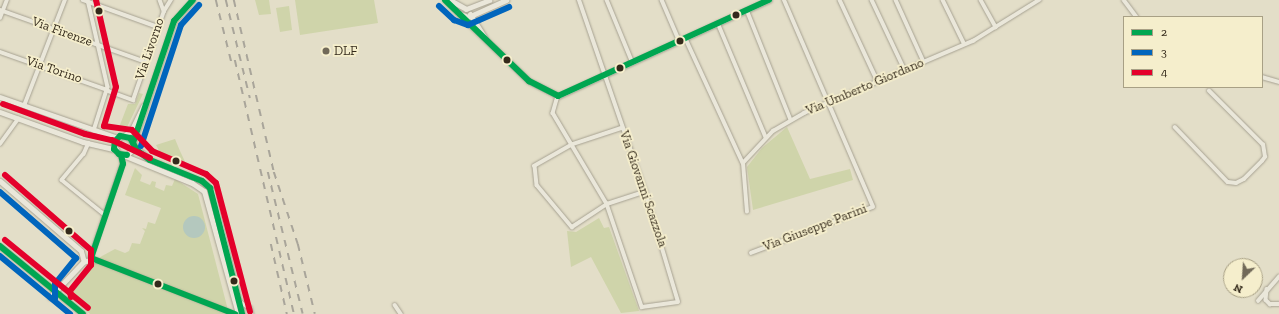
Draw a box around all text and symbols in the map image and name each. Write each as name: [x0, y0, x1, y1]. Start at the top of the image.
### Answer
unlabelled marker: [94, 6, 104, 16]
unlabelled marker: [731, 10, 741, 20]
street label: Via Firenze: [30, 14, 94, 50]
street label: Via Livorno: [132, 16, 168, 82]
legend: [1123, 16, 1263, 88]
text: 2: [1161, 25, 1167, 39]
unlabelled marker: [675, 36, 685, 46]
place label: DLF: [334, 43, 357, 59]
text: 3: [1161, 45, 1167, 59]
marker: DLF: [321, 46, 331, 56]
street label: Via Torino: [24, 53, 84, 87]
unlabelled marker: [502, 55, 512, 65]
street label: Via Umberto Giordano: [804, 55, 926, 119]
unlabelled marker: [615, 63, 625, 73]
text: 4: [1161, 65, 1167, 79]
street label: Via Giovanni Scazzola: [616, 129, 670, 249]
unlabelled marker: [171, 156, 181, 166]
street label: Via Giuseppe Parini: [761, 201, 869, 255]
unlabelled marker: [64, 226, 74, 236]
north arrow: [1223, 258, 1263, 298]
unlabelled marker: [229, 276, 239, 286]
unlabelled marker: [153, 279, 163, 289]
text: N: [1232, 281, 1245, 296]

